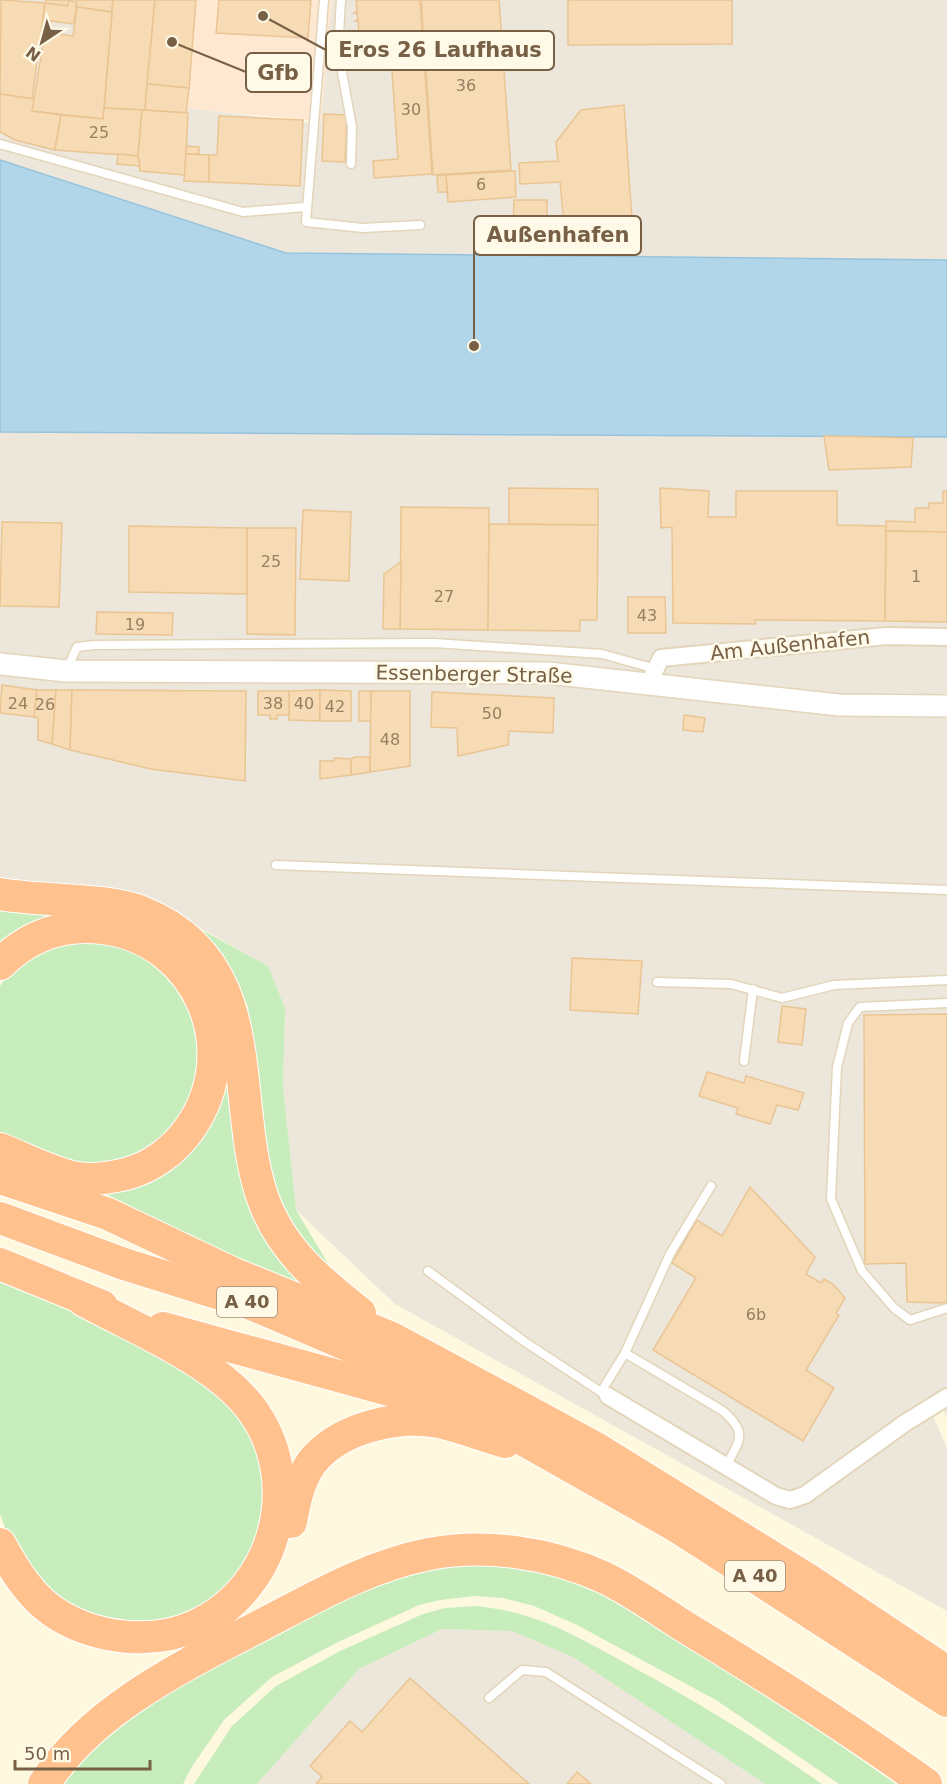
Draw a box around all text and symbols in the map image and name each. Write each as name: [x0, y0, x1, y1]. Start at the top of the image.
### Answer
north arrow: [12, 12, 72, 72]
callout: Eros 26 Laufhaus: [326, 31, 554, 70]
text: Eros 26 Laufhaus: [338, 38, 542, 62]
text: N: [22, 42, 44, 65]
callout: Gfb: [246, 53, 311, 92]
text: Gfb: [257, 61, 299, 85]
house number: 36: [456, 76, 476, 95]
house number: 30: [401, 100, 421, 119]
house number: 25: [89, 123, 109, 142]
house number: 6: [476, 175, 486, 194]
callout: Außenhafen: [474, 216, 641, 255]
text: Außenhafen: [487, 223, 629, 247]
house number: 25: [261, 552, 281, 571]
house number: 1: [911, 567, 921, 586]
house number: 27: [434, 587, 454, 606]
house number: 43: [637, 606, 657, 625]
house number: 19: [125, 615, 145, 634]
street label: Am Außenhafen: [709, 625, 871, 665]
street label: Essenberger Straße: [375, 660, 573, 688]
house number: 24: [8, 694, 28, 713]
house number: 38: [263, 694, 283, 713]
house number: 40: [294, 694, 314, 713]
house number: 26: [35, 695, 55, 714]
house number: 42: [325, 697, 345, 716]
house number: 50: [482, 704, 502, 723]
house number: 48: [380, 730, 400, 749]
road number: A 40: [217, 1287, 277, 1317]
house number: 6b: [746, 1305, 766, 1324]
road number: A 40: [725, 1561, 785, 1591]
scale bar: [15, 1733, 150, 1771]
text: 50 m: [24, 1743, 70, 1764]

